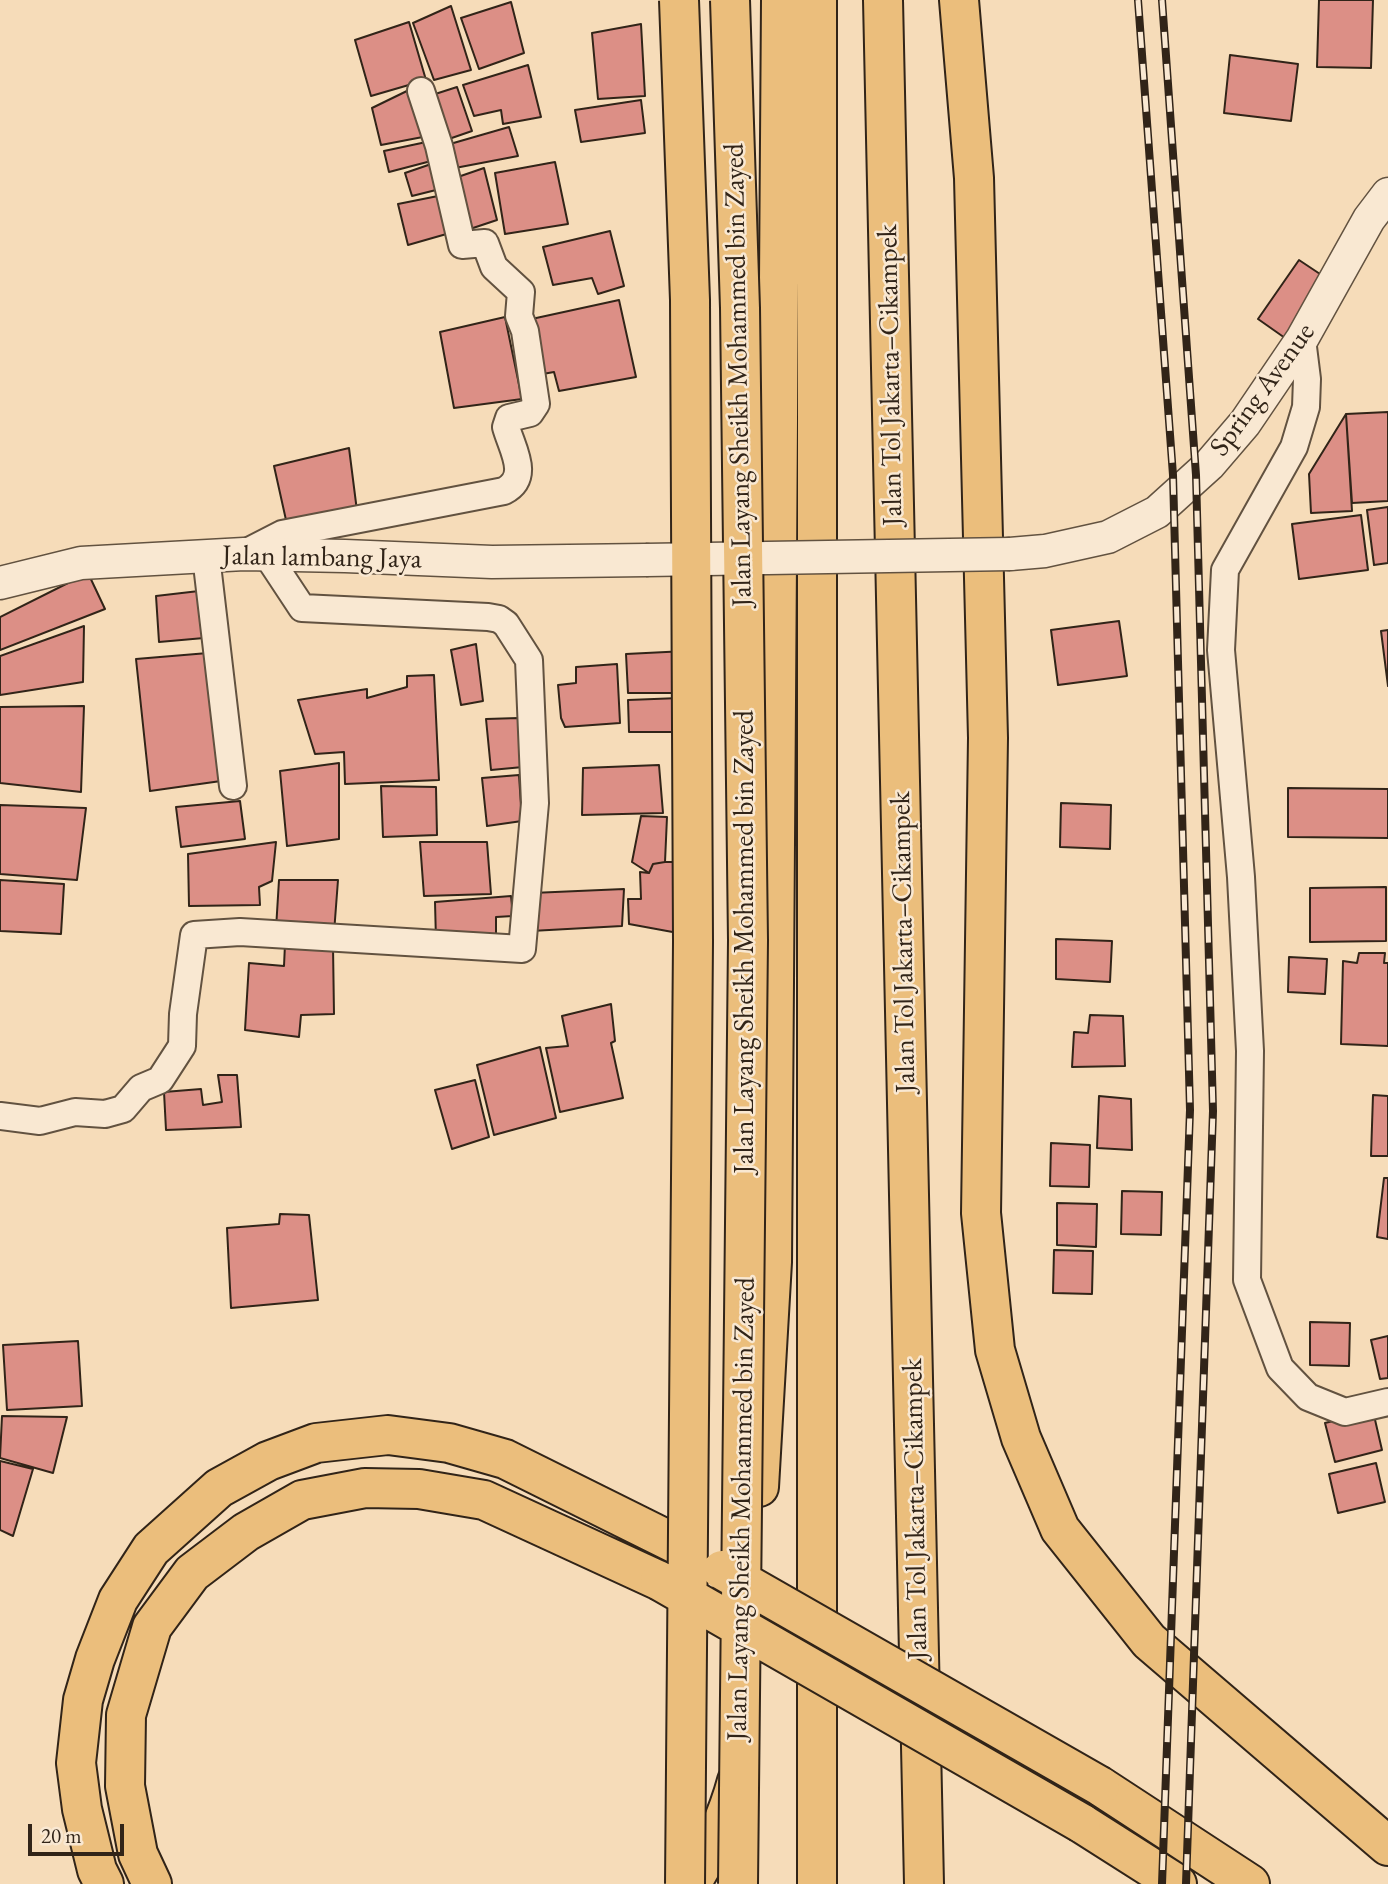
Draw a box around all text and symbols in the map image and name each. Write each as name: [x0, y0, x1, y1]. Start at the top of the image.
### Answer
street label: Jalan Layang Sheikh Mohammed bin Zayed: [718, 143, 760, 607]
street label: Jalan Tol Jakarta–Cikampek: [872, 224, 910, 526]
street label: Spring Avenue: [1203, 317, 1323, 463]
street label: Jalan lambang Jaya: [222, 539, 422, 577]
street label: Jalan Layang Sheikh Mohammed bin Zayed: [728, 710, 762, 1174]
street label: Jalan Tol Jakarta–Cikampek: [885, 791, 923, 1093]
street label: Jalan Layang Sheikh Mohammed bin Zayed: [721, 1277, 763, 1741]
street label: Jalan Tol Jakarta–Cikampek: [897, 1358, 935, 1660]
scale bar: [32, 1811, 128, 1855]
text: 20 m: [41, 1822, 82, 1849]

